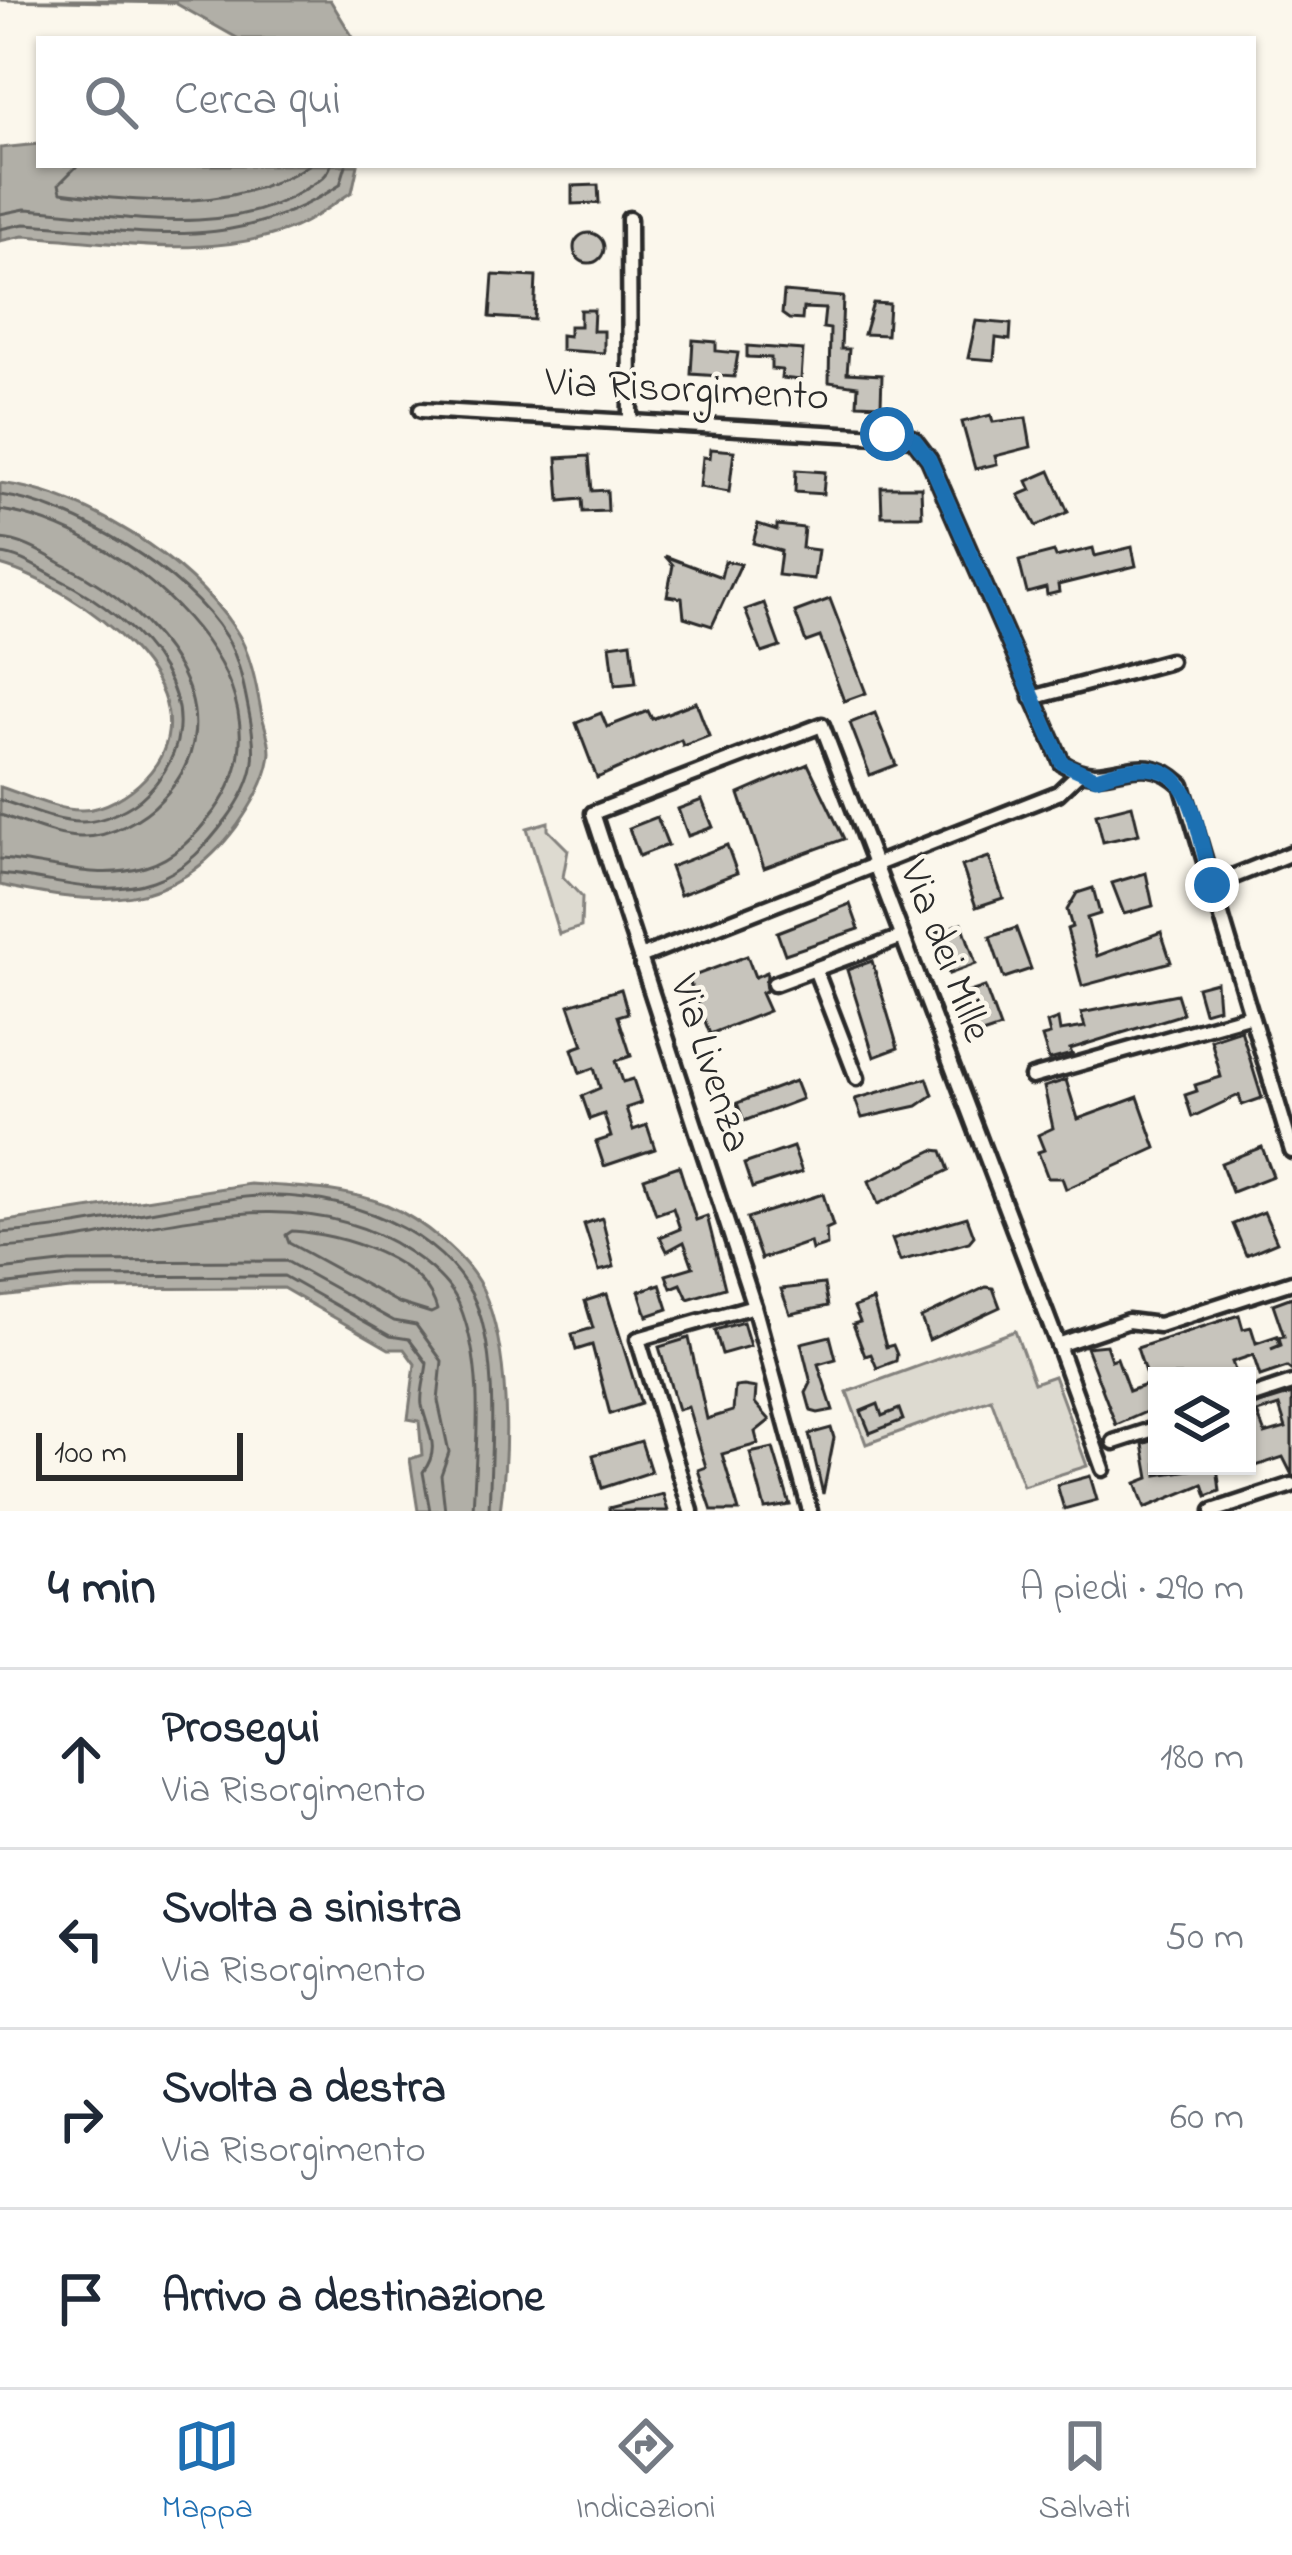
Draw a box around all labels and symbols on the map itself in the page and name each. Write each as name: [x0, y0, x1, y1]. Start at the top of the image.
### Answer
street label: Via Risorgimento: [543, 353, 830, 429]
route start: [860, 407, 914, 461]
street label: Via dei Mille: [881, 852, 1006, 1051]
route end: [1185, 858, 1239, 912]
street label: Via Livenza: [651, 967, 766, 1160]
scale bar: [36, 1427, 243, 1480]

